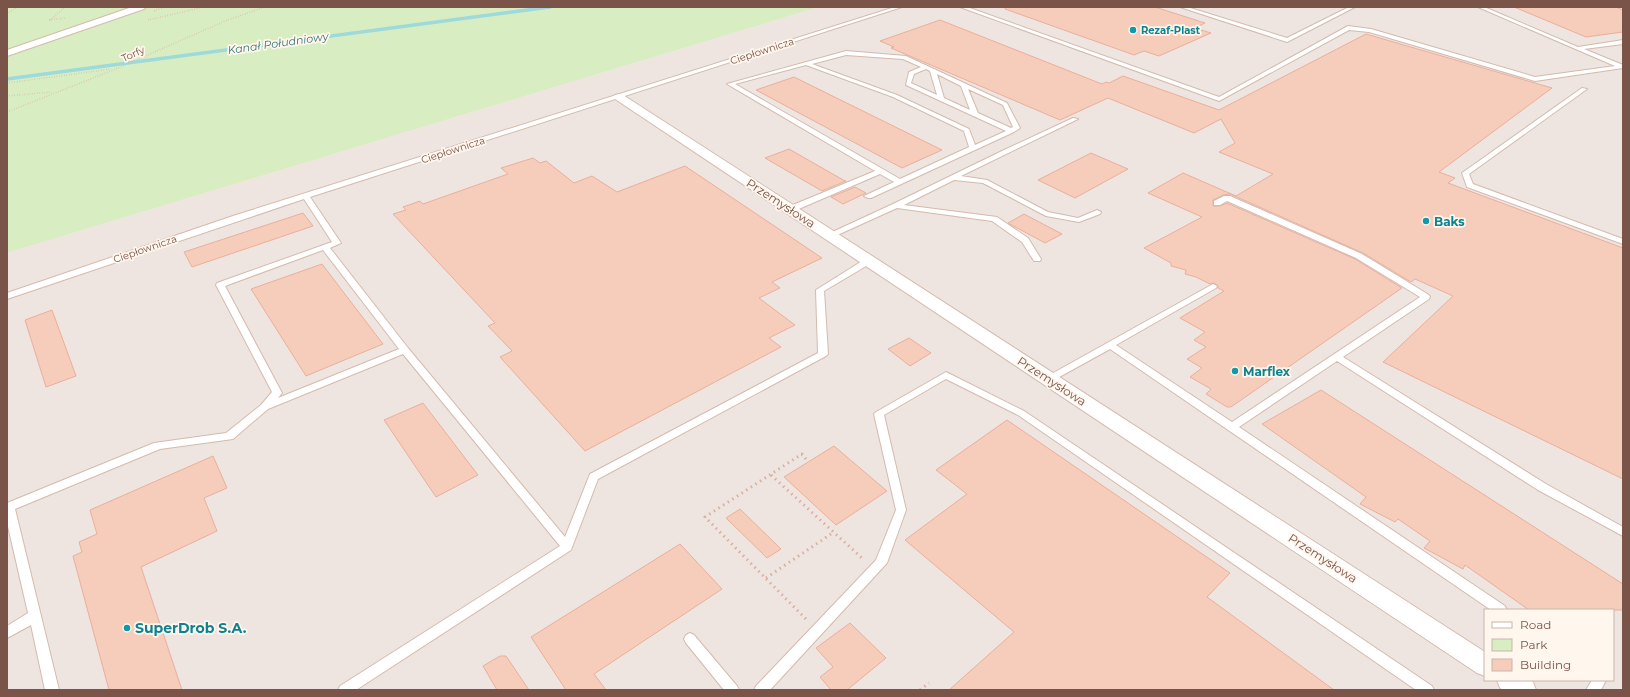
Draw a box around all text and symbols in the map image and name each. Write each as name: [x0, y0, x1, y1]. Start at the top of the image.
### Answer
place label: Rezaf-Plast: [1141, 24, 1201, 37]
marker: Rezaf-Plast: [1128, 25, 1138, 35]
water label: Kanał Południowy: [227, 29, 330, 57]
street label: Ciepłownicza: [728, 35, 796, 67]
street label: Torfy: [119, 43, 147, 65]
street label: Ciepłownicza: [419, 134, 487, 166]
street label: Przemysłowa: [744, 175, 818, 231]
place label: Baks: [1434, 214, 1465, 229]
marker: Baks: [1421, 216, 1431, 226]
street label: Ciepłownicza: [112, 232, 178, 266]
street label: Przemysłowa: [1015, 353, 1089, 409]
place label: Marflex: [1243, 364, 1291, 379]
marker: Marflex: [1230, 366, 1240, 376]
street label: Przemysłowa: [1286, 530, 1360, 586]
legend: [1484, 609, 1614, 681]
text: Road: [1520, 617, 1551, 632]
place label: SuperDrob S.A.: [135, 619, 247, 637]
marker: SuperDrob S.A.: [122, 623, 132, 633]
text: Park: [1520, 637, 1548, 652]
text: Building: [1520, 657, 1571, 672]

